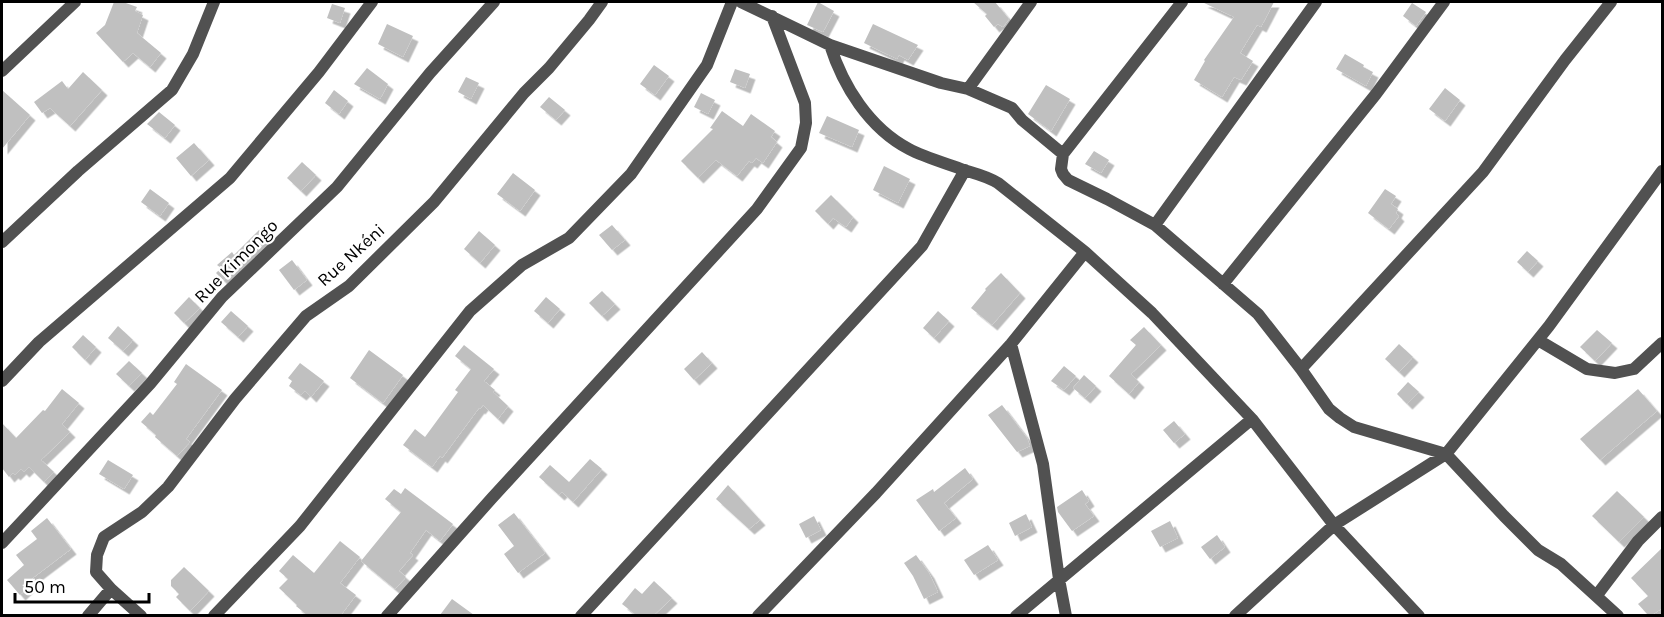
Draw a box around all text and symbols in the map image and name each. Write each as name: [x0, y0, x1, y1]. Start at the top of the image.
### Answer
street label: Rue Kimongo: [190, 215, 282, 307]
street label: Rue Nkéni: [313, 219, 389, 291]
scale bar: [15, 566, 148, 604]
text: 50 m: [24, 576, 66, 598]

